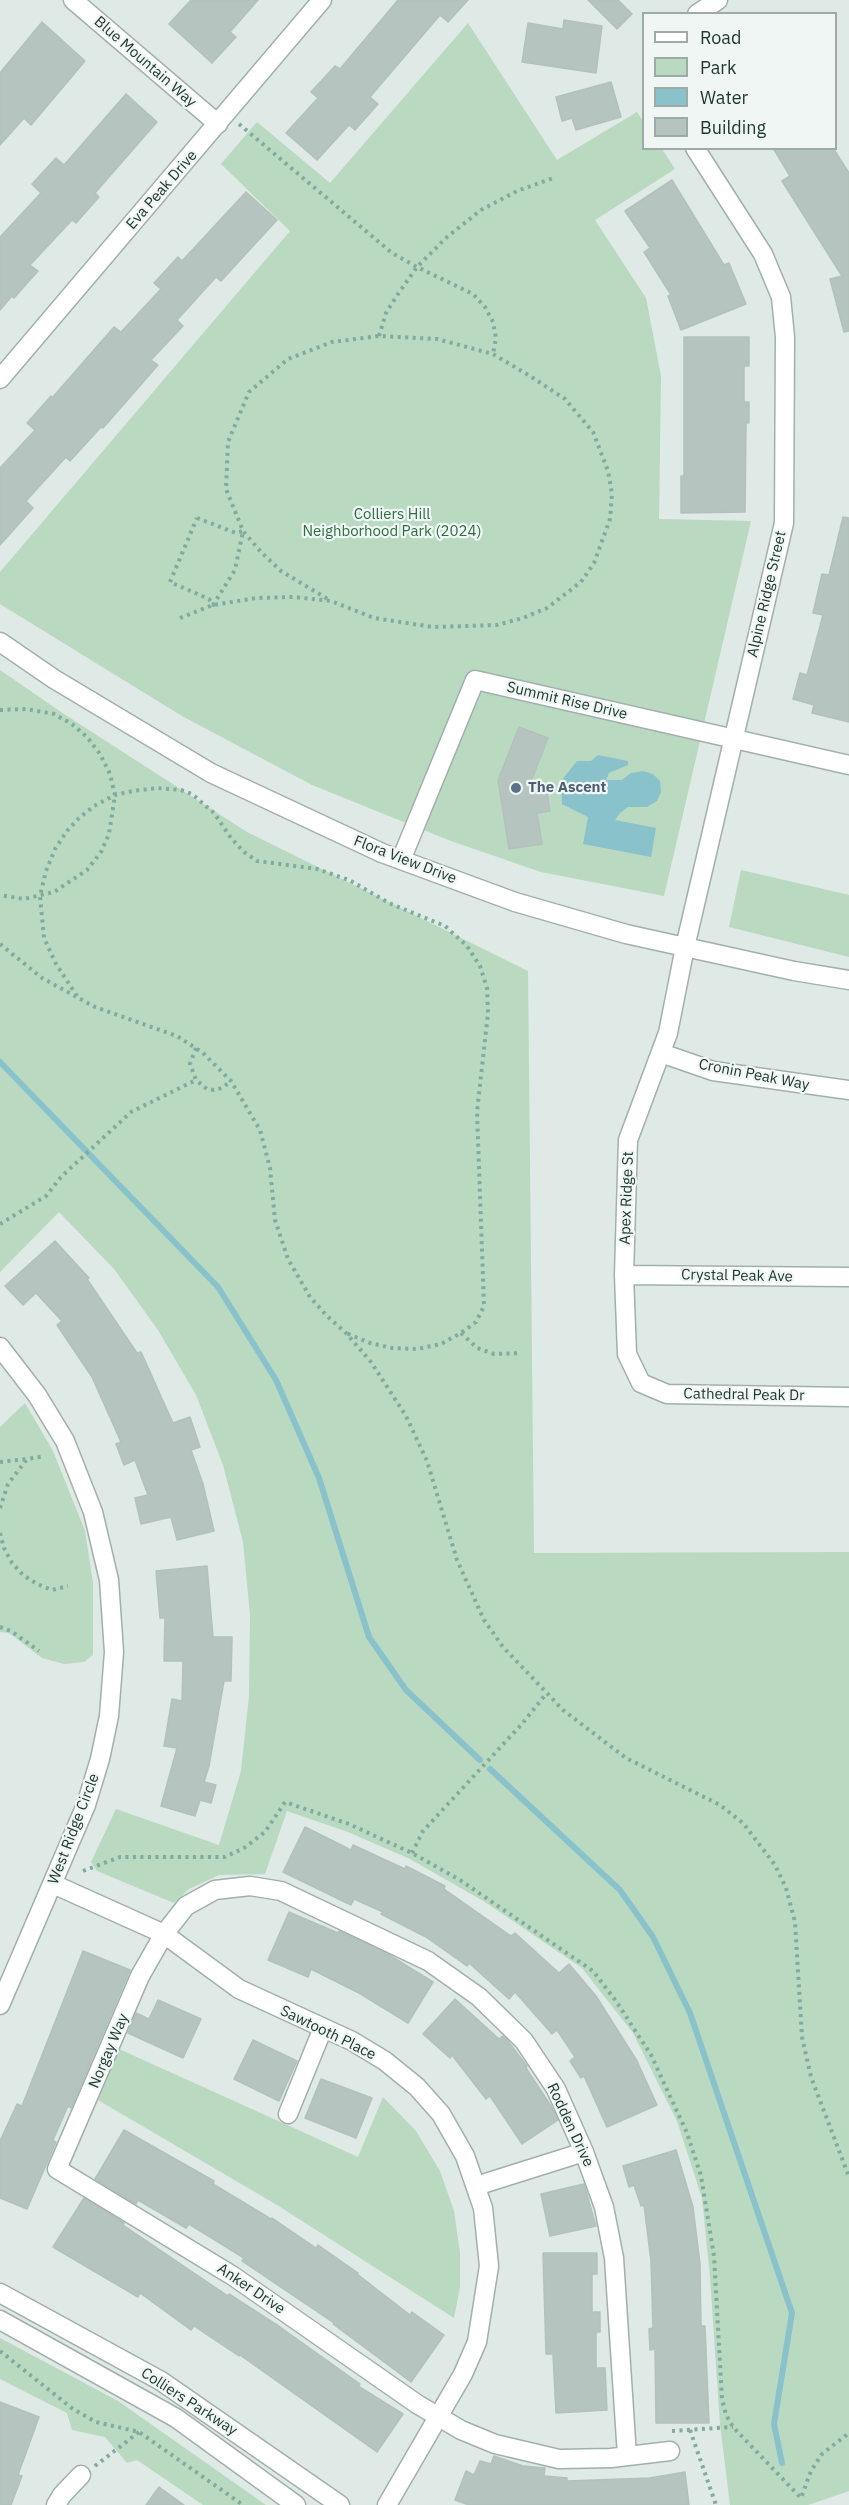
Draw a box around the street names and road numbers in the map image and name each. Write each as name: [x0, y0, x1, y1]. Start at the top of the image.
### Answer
street label: Blue Mountain Way: [90, 13, 200, 111]
street label: Eva Peak Drive: [123, 147, 201, 233]
street label: Alpine Ridge Street: [744, 529, 790, 659]
street label: Summit Rise Drive: [505, 678, 629, 724]
street label: Flora View Drive: [351, 832, 459, 888]
street label: Cronin Peak Way: [697, 1055, 811, 1095]
street label: Apex Ridge St: [616, 1151, 638, 1245]
street label: Crystal Peak Ave: [681, 1266, 793, 1286]
street label: Cathedral Peak Dr: [683, 1385, 805, 1405]
street label: West Ridge Circle: [45, 1771, 103, 1887]
street label: Sawtooth Place: [277, 2002, 379, 2064]
street label: Norgay Way: [85, 2011, 133, 2091]
street label: Rodden Drive: [543, 2080, 597, 2170]
street label: Anker Drive: [214, 2260, 288, 2318]
street label: Colliers Parkway: [137, 2364, 241, 2440]

